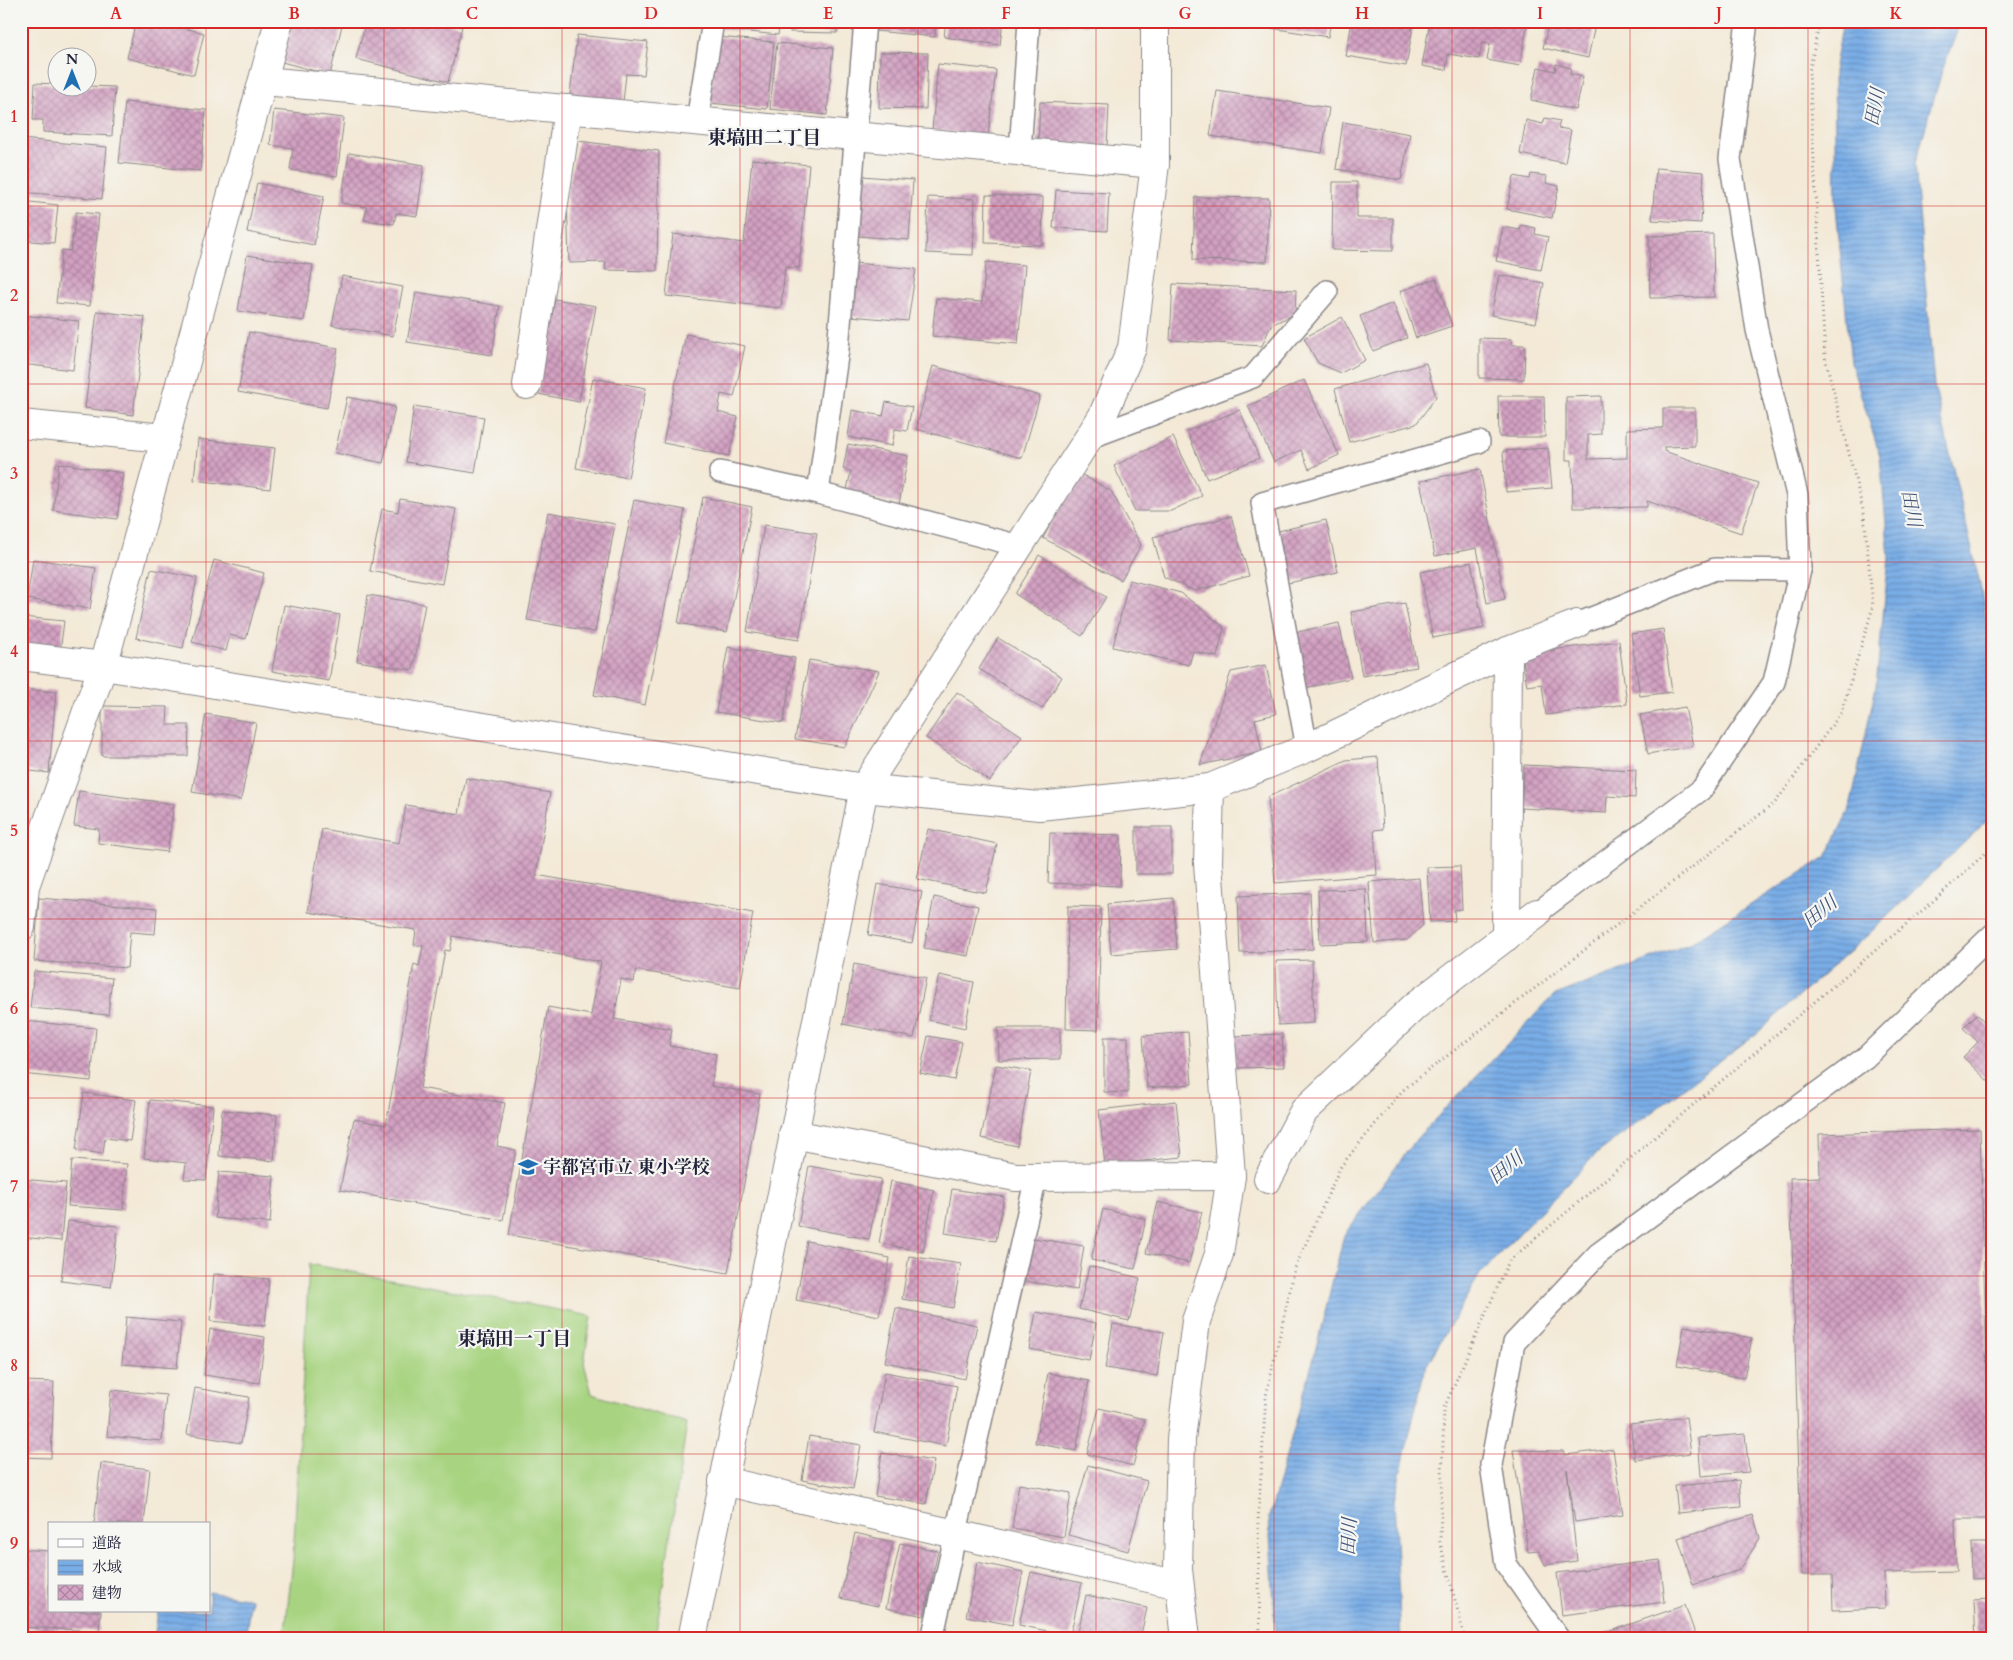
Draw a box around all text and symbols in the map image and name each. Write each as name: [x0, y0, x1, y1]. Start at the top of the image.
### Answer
text: A: [110, 3, 122, 25]
text: B: [288, 3, 300, 25]
text: C: [466, 3, 478, 25]
text: D: [644, 3, 658, 25]
text: E: [823, 3, 833, 25]
text: F: [1001, 3, 1011, 25]
text: G: [1178, 3, 1192, 25]
text: H: [1355, 3, 1369, 25]
text: I: [1537, 3, 1543, 25]
text: J: [1714, 3, 1722, 25]
text: K: [1890, 3, 1903, 25]
north arrow: [48, 48, 98, 98]
text: N: [66, 50, 78, 69]
water label: 田川: [1859, 84, 1892, 128]
text: 1: [10, 106, 18, 128]
district label: 東塙田二丁目: [707, 125, 821, 151]
text: 2: [10, 285, 18, 307]
text: 3: [10, 463, 18, 485]
water label: 田川: [1895, 487, 1928, 531]
text: 4: [10, 641, 18, 663]
text: 5: [10, 820, 18, 842]
water label: 田川: [1797, 888, 1844, 934]
text: 6: [10, 998, 18, 1020]
water label: 田川: [1483, 1144, 1530, 1190]
place label: 宇都宮市立 東小学校: [543, 1155, 710, 1180]
school or university icon: 宇都宮市立 東小学校: [517, 1156, 539, 1178]
text: 7: [10, 1176, 18, 1198]
district label: 東塙田一丁目: [457, 1326, 571, 1352]
text: 8: [10, 1355, 18, 1377]
water label: 田川: [1335, 1515, 1363, 1557]
legend: [48, 1522, 210, 1612]
text: 9: [10, 1533, 18, 1555]
text: 道路: [92, 1533, 122, 1553]
text: 水域: [92, 1557, 122, 1577]
text: 建物: [92, 1583, 122, 1603]

